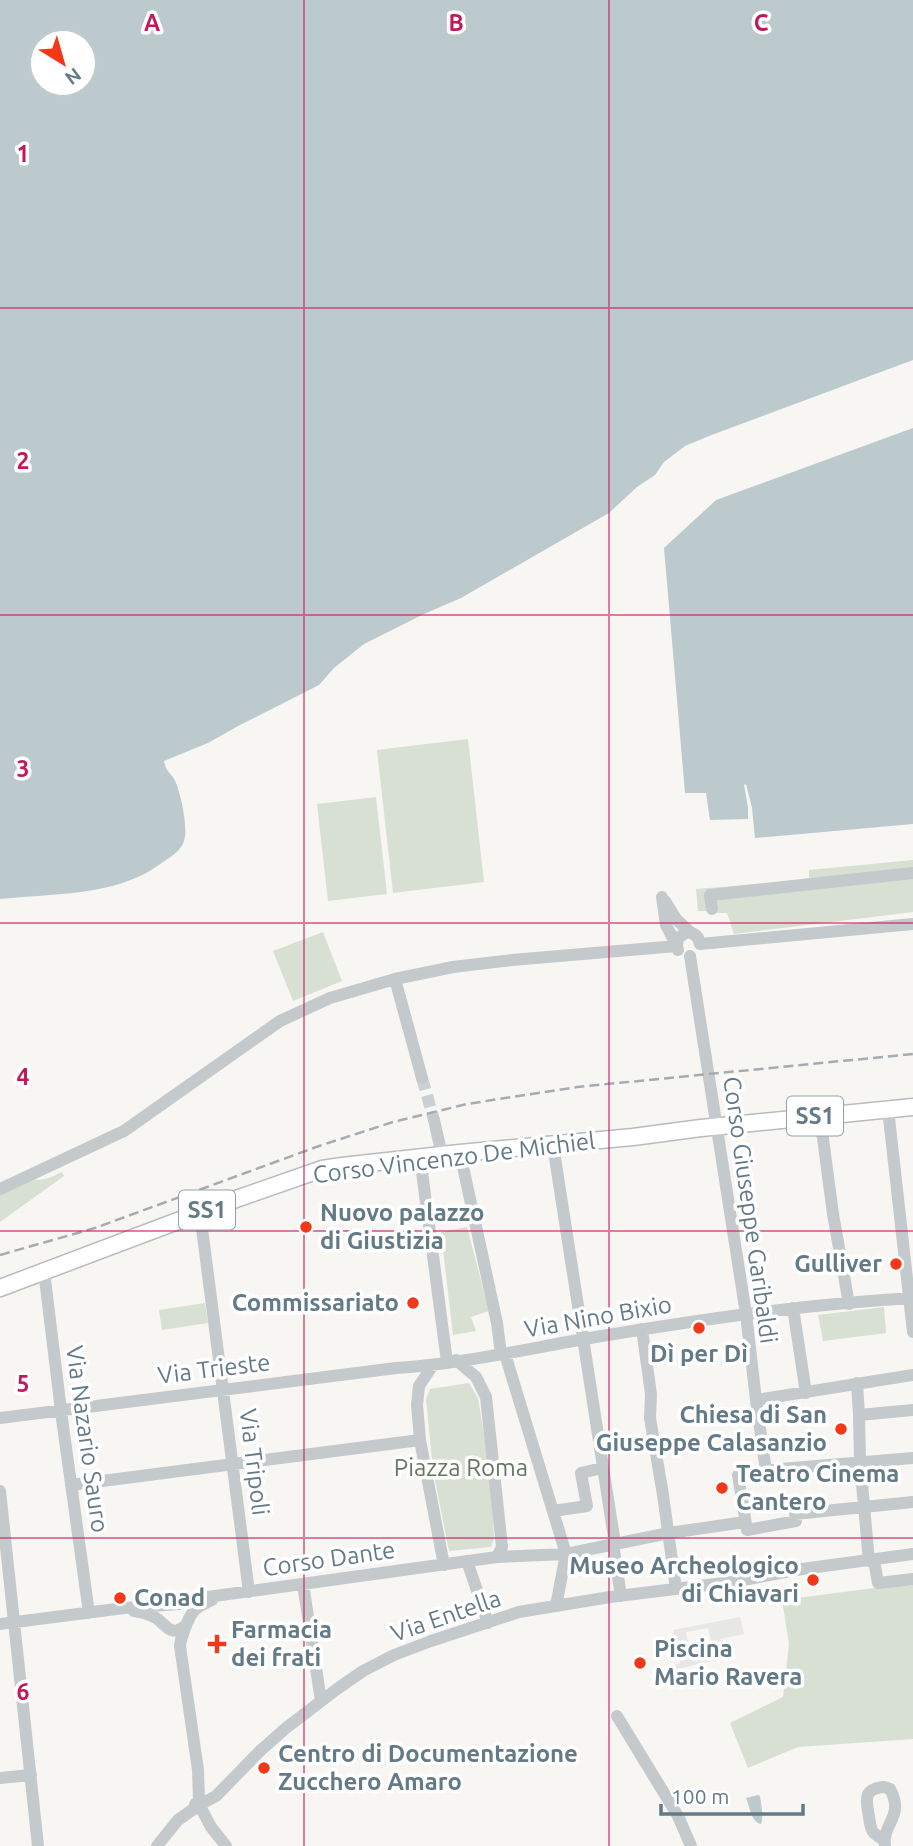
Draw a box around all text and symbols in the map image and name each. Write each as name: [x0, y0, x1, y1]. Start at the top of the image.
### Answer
text: A: [144, 10, 160, 35]
text: B: [448, 10, 464, 35]
text: C: [754, 10, 769, 35]
north arrow: [28, 28, 98, 98]
text: N: [61, 64, 86, 90]
text: 1: [17, 141, 29, 166]
text: 2: [17, 448, 29, 473]
text: 3: [17, 756, 29, 781]
text: 4: [17, 1064, 30, 1089]
street label: Corso Giuseppe Garibaldi: [718, 1075, 783, 1345]
road number: SS1: [787, 1096, 843, 1135]
street label: Corso Vincenzo De Michiel: [311, 1127, 597, 1188]
road number: SS1: [179, 1190, 235, 1230]
place label: Nuovo palazzo di Giustizia: [320, 1199, 484, 1254]
marker: Nuovo palazzo di Giustizia: [298, 1219, 314, 1235]
place label: Gulliver: [794, 1250, 882, 1277]
marker: Gulliver: [888, 1256, 904, 1272]
place label: Commissariato: [232, 1289, 399, 1316]
street label: Via Nino Bixio: [522, 1290, 674, 1343]
marker: Commissariato: [405, 1295, 421, 1311]
marker: Dì per Dì: [691, 1320, 707, 1336]
place label: Dì per Dì: [650, 1340, 748, 1367]
street label: Via Nazario Sauro: [61, 1344, 114, 1534]
street label: Via Trieste: [156, 1348, 272, 1389]
text: 5: [17, 1371, 29, 1396]
place label: Chiesa di San Giuseppe Calasanzio: [596, 1401, 827, 1456]
street label: Via Tripoli: [235, 1407, 274, 1517]
marker: Chiesa di San Giuseppe Calasanzio: [833, 1421, 849, 1437]
park label: Piazza Roma: [394, 1454, 528, 1481]
place label: Teatro Cinema Cantero: [736, 1460, 899, 1515]
marker: Teatro Cinema Cantero: [714, 1480, 730, 1496]
street label: Corso Dante: [261, 1536, 397, 1581]
place label: Museo Archeologico di Chiavari: [569, 1552, 799, 1607]
marker: Museo Archeologico di Chiavari: [805, 1572, 821, 1588]
place label: Conad: [134, 1584, 205, 1611]
street label: Via Entella: [387, 1584, 504, 1647]
marker: Conad: [112, 1590, 128, 1606]
place label: Farmacia dei frati: [231, 1616, 332, 1671]
place label: Piscina Mario Ravera: [654, 1635, 802, 1690]
marker: Farmacia dei frati: [209, 1636, 225, 1652]
marker: Piscina Mario Ravera: [632, 1655, 648, 1671]
text: 6: [17, 1679, 30, 1704]
place label: Centro di Documentazione Zucchero Amaro: [278, 1740, 578, 1795]
marker: Centro di Documentazione Zucchero Amaro: [256, 1760, 272, 1776]
scale bar: [661, 1772, 803, 1816]
text: 100 m: [671, 1784, 729, 1808]

